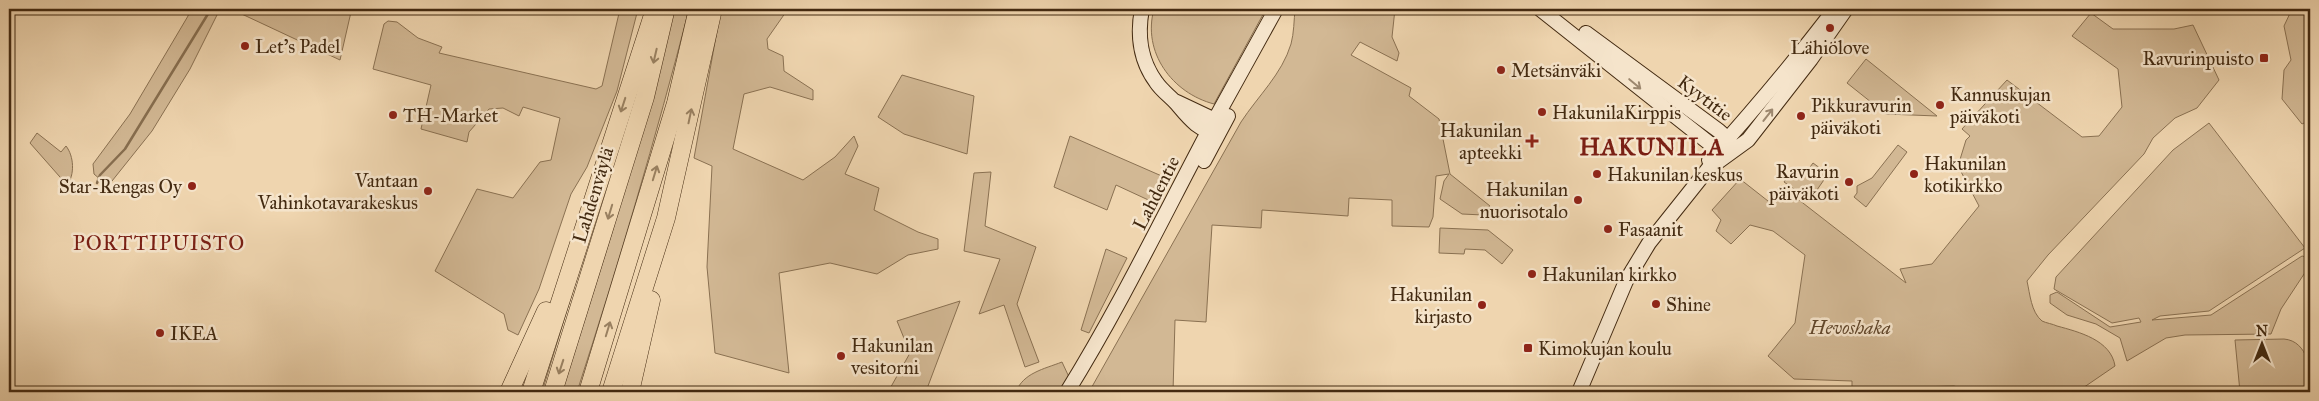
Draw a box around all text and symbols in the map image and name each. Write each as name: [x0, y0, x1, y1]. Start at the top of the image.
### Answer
marker: Lähiölove: [1824, 22, 1836, 34]
place label: Let's Padel: [255, 35, 341, 58]
place label: Lähiölove: [1791, 36, 1869, 59]
marker: Let's Padel: [239, 40, 251, 52]
place label: Ravurinpuisto: [2143, 47, 2254, 70]
one-way arrow: [650, 48, 659, 64]
marker: Ravurinpuisto: [2258, 52, 2270, 64]
place label: Metsänväki: [1511, 59, 1601, 82]
marker: Metsänväki: [1495, 64, 1507, 76]
street label: Kyytitie: [1673, 70, 1737, 126]
one-way arrow: [1629, 79, 1642, 90]
place label: Kannuskujan päiväkoti: [1949, 83, 2051, 128]
place label: Pikkuravurin päiväkoti: [1810, 94, 1912, 139]
one-way arrow: [618, 97, 628, 113]
marker: Kannuskujan päiväkoti: [1934, 99, 1946, 111]
place label: HakunilaKirppis: [1552, 101, 1681, 124]
place label: TH-Market: [403, 104, 498, 127]
marker: HakunilaKirppis: [1536, 106, 1548, 118]
one-way arrow: [686, 108, 695, 124]
marker: TH-Market: [387, 109, 399, 121]
one-way arrow: [1762, 109, 1773, 122]
marker: Pikkuravurin päiväkoti: [1795, 110, 1807, 122]
place label: Hakunilan apteekki: [1440, 119, 1522, 164]
district label: HAKUNILA: [1579, 132, 1725, 162]
marker: Hakunilan apteekki: [1526, 135, 1538, 147]
street label: Lahdenväylä: [568, 143, 619, 246]
street label: Lahdentie: [1128, 152, 1184, 234]
place label: Hakunilan kotikirkko: [1924, 152, 2006, 197]
place label: Ravurin päiväkoti: [1768, 160, 1839, 205]
place label: Hakunilan keskus: [1607, 163, 1743, 186]
one-way arrow: [650, 166, 660, 182]
marker: Hakunilan keskus: [1591, 168, 1603, 180]
marker: Hakunilan kotikirkko: [1908, 168, 1920, 180]
place label: Vantaan Vahinkotavarakeskus: [257, 169, 418, 214]
place label: Star-Rengas Oy: [59, 175, 183, 199]
marker: Ravurin päiväkoti: [1843, 176, 1855, 188]
place label: Hakunilan nuorisotalo: [1480, 178, 1568, 223]
marker: Star-Rengas Oy: [186, 180, 198, 192]
marker: Vantaan Vahinkotavarakeskus: [422, 185, 434, 197]
marker: Hakunilan nuorisotalo: [1572, 194, 1584, 206]
one-way arrow: [605, 204, 615, 220]
place label: Fasaanit: [1618, 218, 1683, 241]
marker: Fasaanit: [1602, 223, 1614, 235]
district label: PORTTIPUISTO: [73, 230, 245, 256]
place label: Hakunilan kirkko: [1542, 263, 1677, 286]
marker: Hakunilan kirkko: [1526, 268, 1538, 280]
place label: Hakunilan kirjasto: [1390, 283, 1472, 328]
place label: Shine: [1666, 293, 1711, 316]
marker: Shine: [1650, 298, 1662, 310]
marker: Hakunilan kirjasto: [1476, 299, 1488, 311]
park label: Hevoshaka: [1808, 316, 1891, 339]
north arrow: [2236, 318, 2286, 368]
place label: IKEA: [170, 322, 218, 345]
one-way arrow: [604, 322, 613, 337]
text: N: [2256, 323, 2268, 340]
marker: IKEA: [154, 327, 166, 339]
place label: Hakunilan vesitorni: [850, 334, 933, 379]
place label: Kimokujan koulu: [1538, 337, 1672, 360]
marker: Kimokujan koulu: [1522, 342, 1534, 354]
marker: Hakunilan vesitorni: [835, 350, 847, 362]
one-way arrow: [556, 359, 566, 375]

